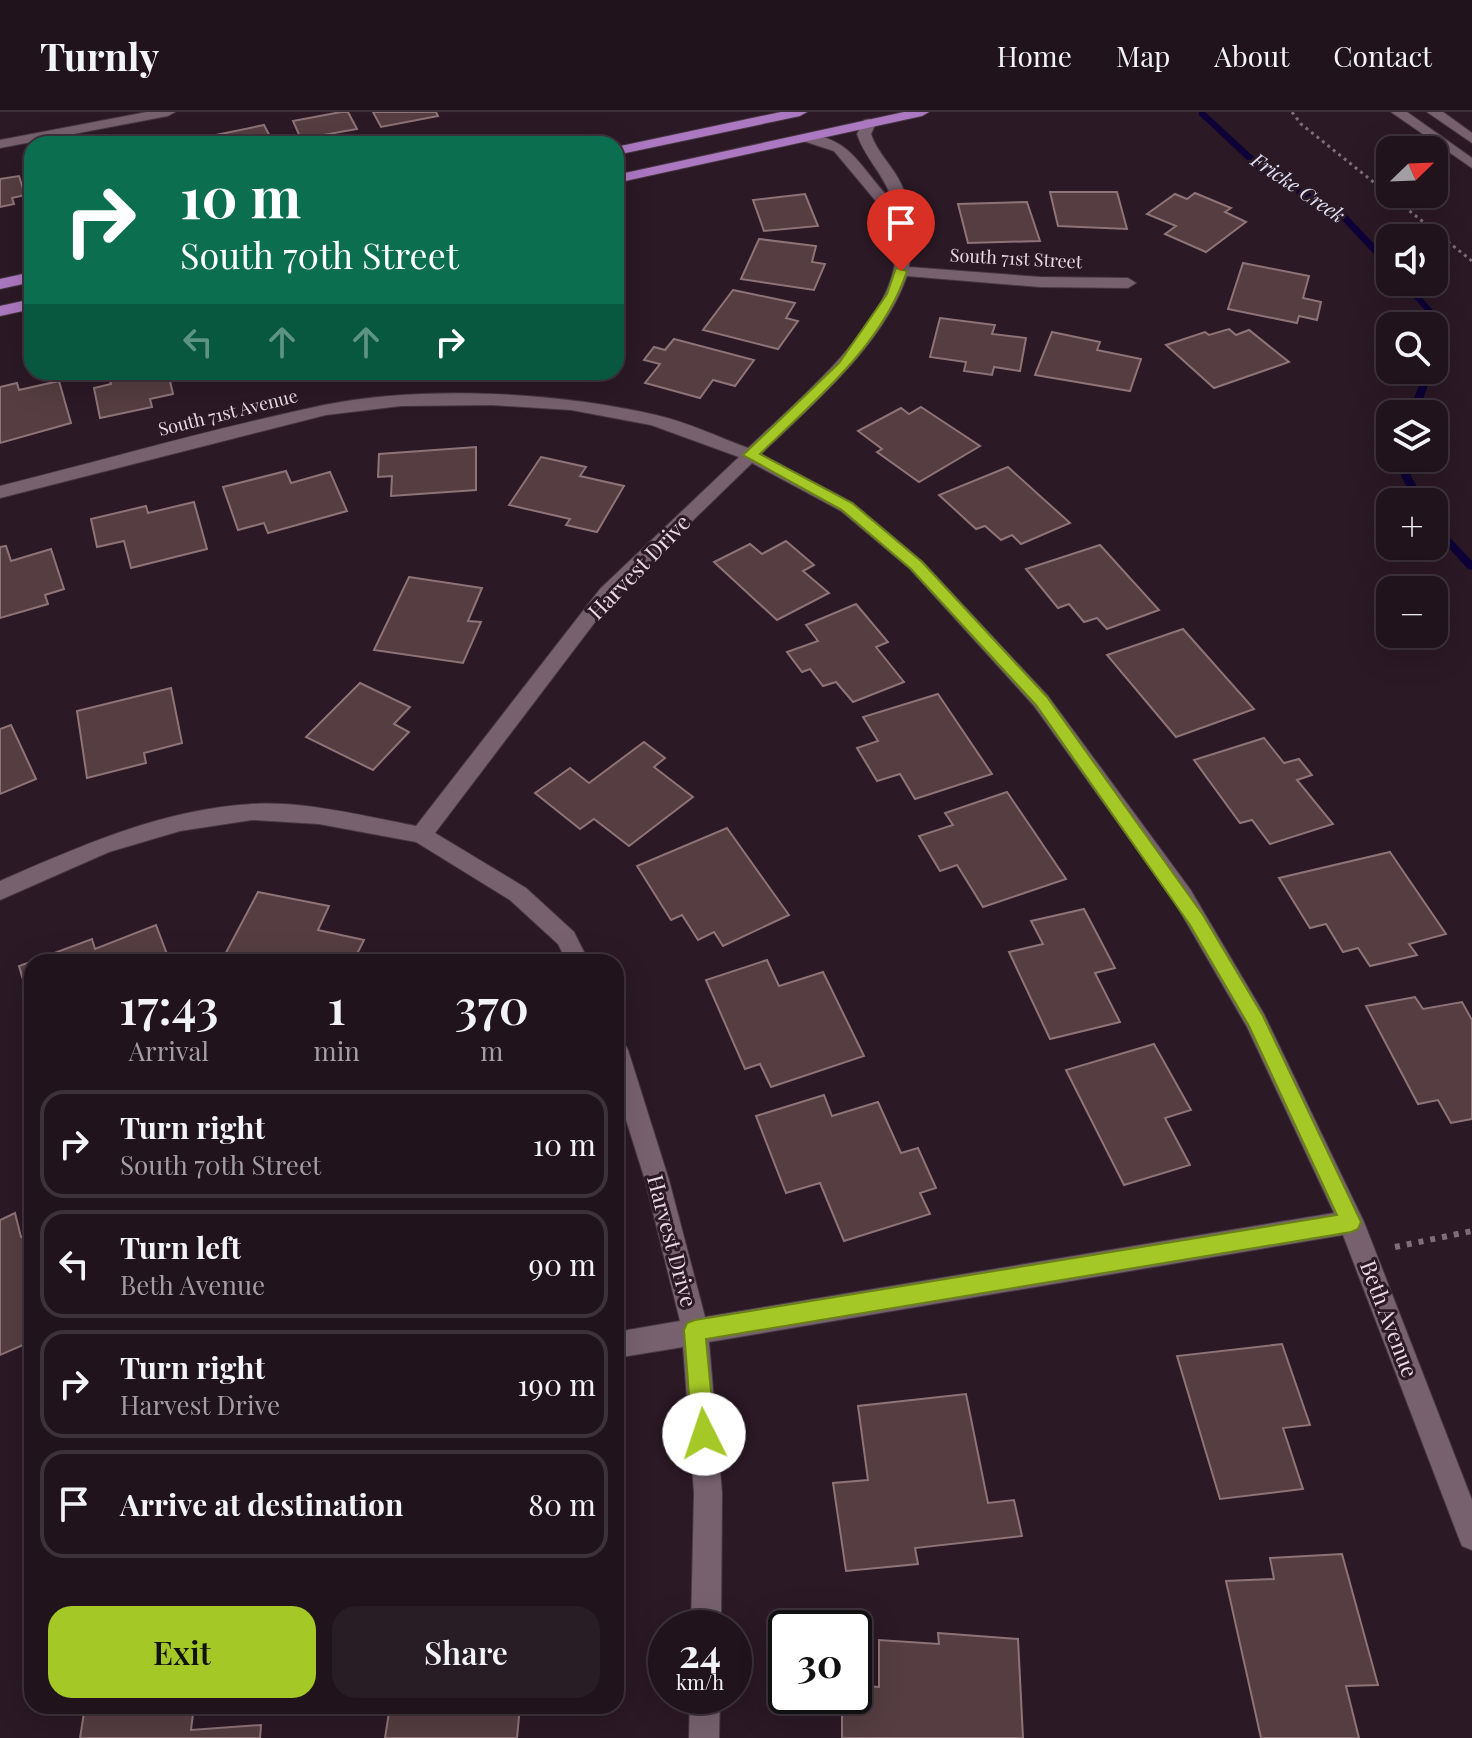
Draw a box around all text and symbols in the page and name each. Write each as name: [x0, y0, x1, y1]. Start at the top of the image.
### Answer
text: Turnly: [40, 30, 159, 81]
text: Home: [997, 37, 1072, 74]
text: Map: [1116, 37, 1170, 74]
text: About: [1214, 37, 1289, 74]
text: Contact: [1333, 37, 1432, 74]
north arrow: [1376, 136, 1448, 208]
map controls: [1376, 136, 1448, 648]
water label: Fricke Creek: [1246, 145, 1351, 228]
text: 10 m: [180, 158, 301, 233]
icon: right: [48, 168, 152, 272]
pin: [867, 189, 935, 271]
icon: arrive: [879, 201, 923, 245]
button: sound: [1376, 224, 1448, 296]
text: South 70th Street: [180, 230, 459, 278]
street label: South 71st Street: [949, 243, 1083, 273]
button: search: [1376, 312, 1448, 384]
icon: left: [176, 320, 220, 364]
icon: ahead: [260, 320, 304, 364]
icon: ahead: [344, 320, 388, 364]
icon: right: [428, 320, 472, 364]
street label: South 71st Avenue: [156, 383, 300, 441]
button: layers: [1376, 400, 1448, 472]
button: +: [1376, 488, 1448, 560]
street label: Harvest Drive: [580, 507, 696, 625]
button: −: [1376, 576, 1448, 648]
text: 17:43: [119, 973, 219, 1037]
text: 1: [328, 973, 346, 1037]
text: 370: [455, 973, 529, 1037]
text: Arrival: [129, 1033, 209, 1068]
text: min: [314, 1033, 360, 1068]
text: m: [480, 1033, 503, 1068]
text: Turn right: [120, 1107, 265, 1147]
icon: right: [52, 1122, 96, 1166]
text: 10 m: [533, 1124, 596, 1164]
text: South 70th Street: [120, 1147, 321, 1182]
street label: Harvest Drive: [641, 1171, 705, 1310]
text: Turn left: [120, 1227, 241, 1267]
icon: left: [52, 1242, 96, 1286]
text: 90 m: [529, 1244, 596, 1284]
street label: Beth Avenue: [1354, 1256, 1426, 1381]
text: Beth Avenue: [120, 1267, 265, 1302]
text: Turn right: [120, 1347, 265, 1387]
icon: right: [52, 1362, 96, 1406]
text: 190 m: [518, 1364, 596, 1404]
text: Harvest Drive: [120, 1387, 280, 1422]
position arrow: [662, 1392, 746, 1476]
icon: arrive: [52, 1482, 96, 1526]
text: Arrive at destination: [120, 1484, 403, 1524]
text: 80 m: [528, 1484, 596, 1524]
button: Exit: [48, 1606, 316, 1698]
button: Share: [332, 1606, 600, 1698]
speed limit sign: 30: [768, 1610, 872, 1714]
text: 24: [679, 1625, 721, 1678]
text: km/h: [676, 1668, 724, 1695]

